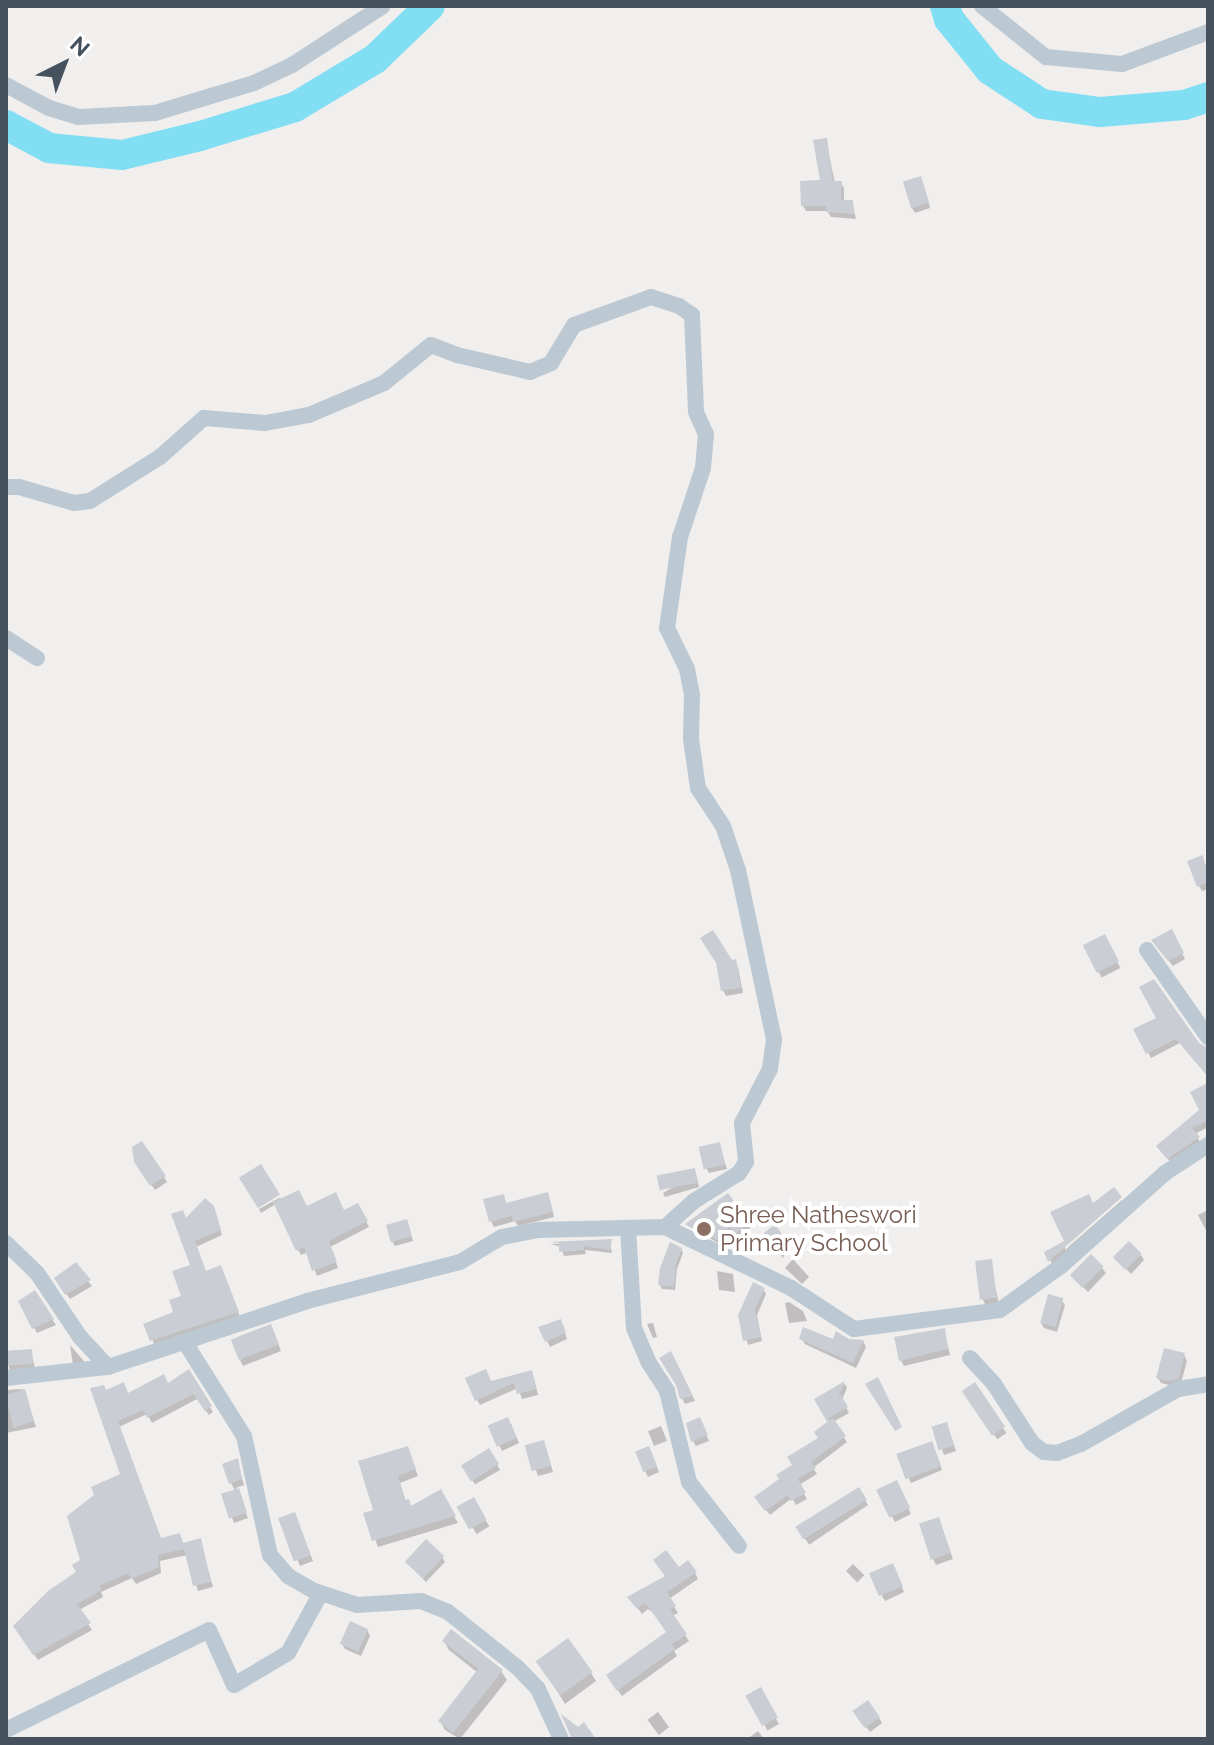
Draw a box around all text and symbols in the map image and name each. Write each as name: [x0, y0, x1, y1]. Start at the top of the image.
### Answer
north arrow: [24, 24, 104, 104]
text: N: [65, 31, 95, 61]
place label: Shree Natheswori Primary School: [720, 1201, 917, 1257]
marker: Shree Natheswori Primary School: [695, 1220, 713, 1238]

